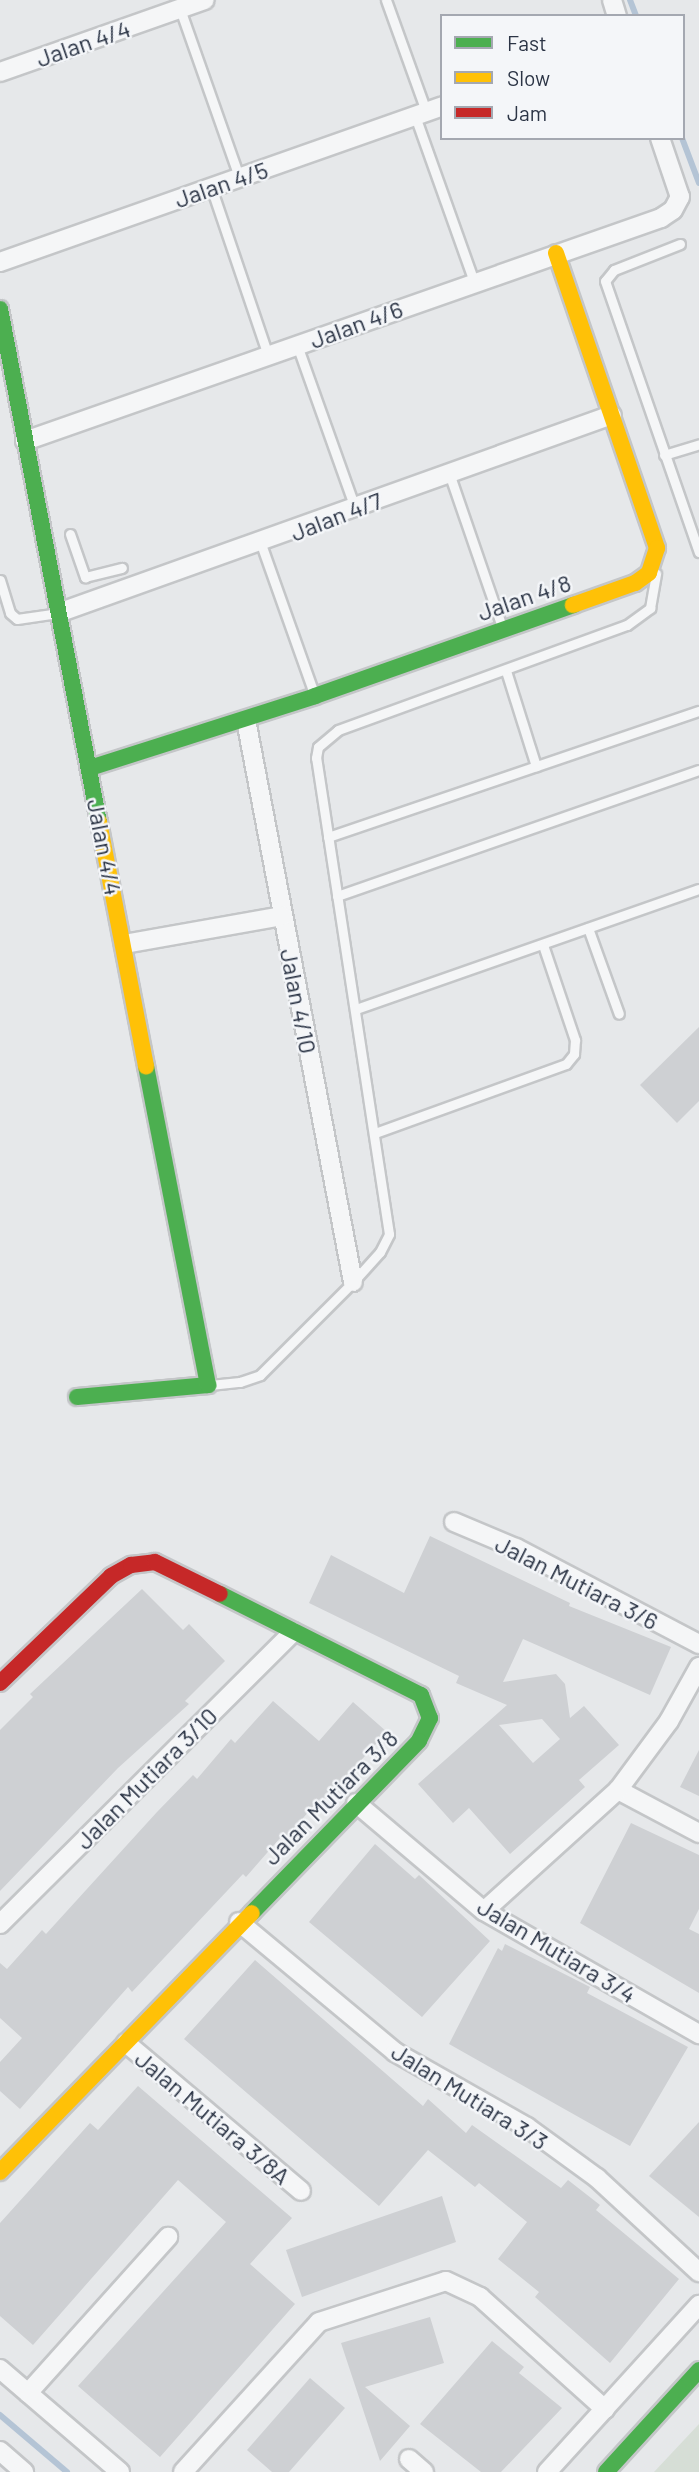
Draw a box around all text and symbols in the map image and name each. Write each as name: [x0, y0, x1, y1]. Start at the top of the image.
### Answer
street label: Jalan 4/4: [32, 13, 134, 73]
legend: [440, 14, 685, 140]
text: Fast: [507, 30, 547, 55]
text: Slow: [507, 65, 550, 90]
text: Jam: [507, 100, 547, 125]
street label: Jalan 4/5: [171, 155, 271, 213]
street label: Jalan 4/6: [306, 294, 406, 354]
street label: Jalan 4/7: [286, 485, 386, 547]
street label: Jalan 4/8: [473, 568, 575, 626]
street label: Jalan 4/4: [82, 796, 128, 898]
street label: Jalan 4/10: [275, 946, 323, 1056]
street label: Jalan Mutiara 3/6: [491, 1529, 663, 1635]
street label: Jalan Mutiara 3/10: [69, 1701, 223, 1855]
street label: Jalan Mutiara 3/8: [257, 1724, 403, 1870]
street label: Jalan Mutiara 3/4: [473, 1891, 641, 2009]
street label: Jalan Mutiara 3/3: [387, 2036, 553, 2156]
street label: Jalan Mutiara 3/8A: [130, 2044, 296, 2190]

